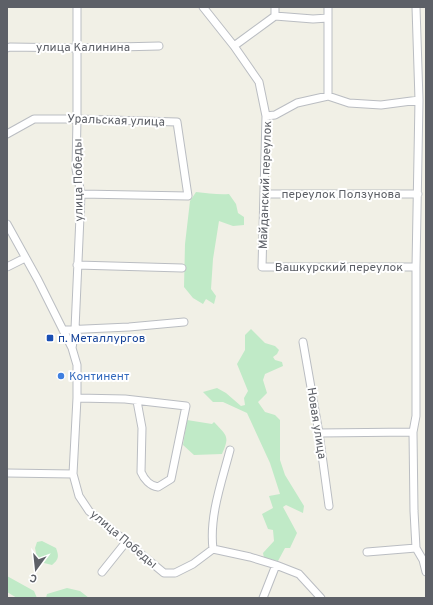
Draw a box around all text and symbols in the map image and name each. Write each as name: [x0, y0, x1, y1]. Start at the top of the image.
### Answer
street label: улица Калинина: [36, 40, 130, 56]
street label: Уральская улица: [67, 111, 165, 131]
street label: Майданский переулок: [256, 120, 276, 250]
street label: улица Победы: [70, 138, 88, 222]
street label: переулок Ползунова: [281, 187, 401, 203]
street label: Вашкурский переулок: [275, 260, 403, 276]
place label: п. Металлургов: [58, 331, 145, 347]
marker: п. Металлургов: [45, 333, 55, 343]
place label: Континент: [69, 369, 130, 385]
marker: Континент: [56, 371, 66, 381]
street label: Новая улица: [302, 386, 330, 460]
street label: улица Победы: [86, 507, 160, 573]
north arrow: [16, 549, 56, 589]
text: С: [28, 570, 39, 585]

